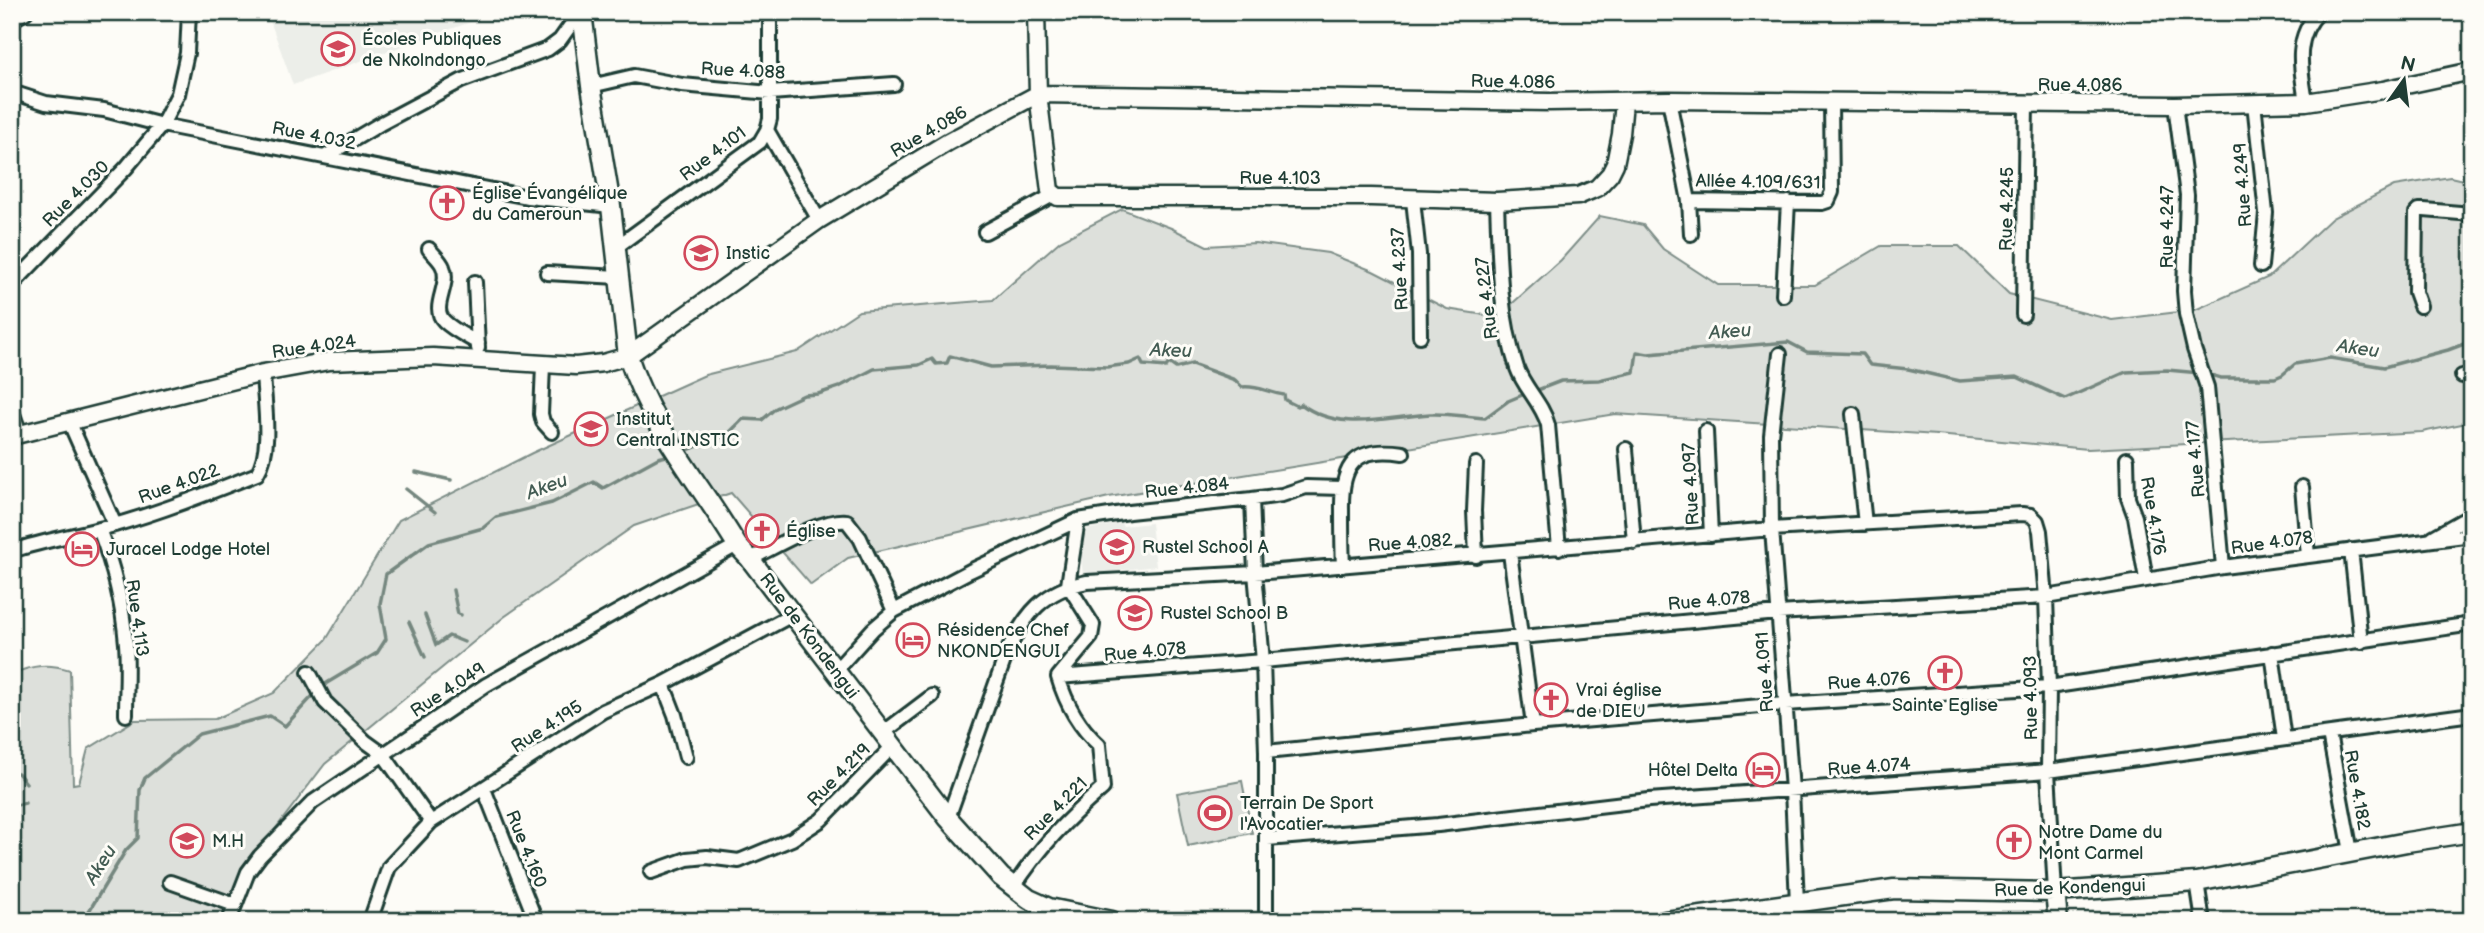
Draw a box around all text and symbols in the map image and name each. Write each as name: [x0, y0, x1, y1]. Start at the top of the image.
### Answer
place label: Écoles Publiques de Nkolndongo: [362, 27, 502, 71]
school or university icon: Écoles Publiques de Nkolndongo: [319, 30, 357, 68]
north arrow: [2368, 46, 2438, 116]
text: N: [2398, 52, 2417, 78]
street label: Rue 4.088: [700, 58, 786, 84]
street label: Rue 4.086: [1470, 71, 1556, 93]
street label: Rue 4.086: [2038, 75, 2122, 96]
street label: Rue 4.086: [887, 102, 971, 162]
street label: Rue 4.032: [270, 118, 358, 155]
street label: Rue 4.101: [676, 122, 750, 186]
street label: Rue 4.249: [2230, 142, 2256, 228]
street label: Rue 4.030: [38, 156, 114, 232]
street label: Rue 4.245: [1996, 167, 2018, 251]
street label: Rue 4.103: [1239, 168, 1321, 189]
street label: Allée 4.109/631: [1695, 170, 1821, 194]
place label: Église Évangélique du Cameroun: [472, 181, 628, 225]
church icon: Église Évangélique du Cameroun: [428, 184, 466, 222]
street label: Rue 4.247: [2157, 185, 2178, 269]
street label: Rue 4.237: [1387, 227, 1413, 311]
school or university icon: Instic: [682, 234, 720, 272]
place label: Instic: [726, 243, 770, 264]
street label: Rue 4.227: [1472, 255, 1502, 340]
water label: Akeu: [1707, 319, 1752, 345]
street label: Rue 4.024: [271, 331, 357, 363]
water label: Akeu: [2334, 335, 2381, 363]
water label: Akeu: [1148, 339, 1193, 363]
place label: Institut Central INSTIC: [616, 409, 739, 451]
school or university icon: Institut Central INSTIC: [572, 410, 610, 448]
street label: Rue 4.177: [2182, 419, 2210, 499]
street label: Rue 4.097: [1678, 442, 1704, 526]
street label: Rue 4.022: [136, 460, 223, 508]
water label: Akeu: [522, 469, 571, 505]
street label: Rue 4.084: [1144, 473, 1230, 503]
street label: Rue 4.176: [2136, 475, 2170, 557]
church icon: Église: [743, 512, 781, 550]
place label: Église: [786, 519, 836, 542]
street label: Rue 4.078: [2230, 527, 2314, 559]
school or university icon: Rustel School A: [1098, 528, 1136, 566]
hotel icon: Juracel Lodge Hotel: [63, 530, 101, 568]
street label: Rue 4.082: [1367, 530, 1453, 556]
place label: Rustel School A: [1142, 537, 1269, 558]
place label: Juracel Lodge Hotel: [106, 539, 270, 560]
street label: Rue de Kondengui: [755, 569, 863, 703]
street label: Rue 4.113: [121, 578, 153, 658]
street label: Rue 4.078: [1667, 587, 1751, 615]
school or university icon: Rustel School B: [1116, 594, 1154, 632]
place label: Rustel School B: [1160, 603, 1288, 624]
place label: Résidence Chef NKONDENGUI: [937, 620, 1069, 662]
hotel icon: Résidence Chef NKONDENGUI: [894, 621, 932, 659]
street label: Rue 4.091: [1752, 631, 1778, 713]
street label: Rue 4.078: [1103, 638, 1187, 666]
church icon: Sainte Eglise: [1926, 654, 1964, 692]
street label: Rue 4.093: [2020, 655, 2042, 741]
street label: Rue 4.049: [407, 658, 489, 722]
street label: Rue 4.076: [1827, 668, 1911, 694]
place label: Vrai église de DIEU: [1576, 680, 1662, 722]
church icon: Vrai église de DIEU: [1532, 681, 1570, 719]
place label: Sainte Eglise: [1892, 695, 1998, 716]
street label: Rue 4.195: [508, 696, 586, 758]
street label: Rue 4.219: [803, 739, 875, 811]
street label: Rue 4.182: [2340, 748, 2374, 832]
hotel icon: Hôtel Delta: [1744, 751, 1782, 789]
street label: Rue 4.074: [1827, 754, 1911, 780]
place label: Hôtel Delta: [1648, 760, 1738, 781]
street label: Rue 4.221: [1020, 773, 1092, 845]
place label: Terrain De Sport l'Avocatier: [1240, 793, 1374, 835]
sports icon: Terrain De Sport l'Avocatier: [1196, 794, 1234, 832]
street label: Rue 4.160: [501, 807, 551, 891]
school or university icon: M.H: [168, 822, 206, 860]
place label: Notre Dame du Mont Carmel: [2038, 822, 2163, 864]
church icon: Notre Dame du Mont Carmel: [1995, 823, 2033, 861]
place label: M.H: [212, 831, 244, 852]
water label: Akeu: [80, 841, 122, 890]
street label: Rue de Kondengui: [1994, 875, 2146, 901]

